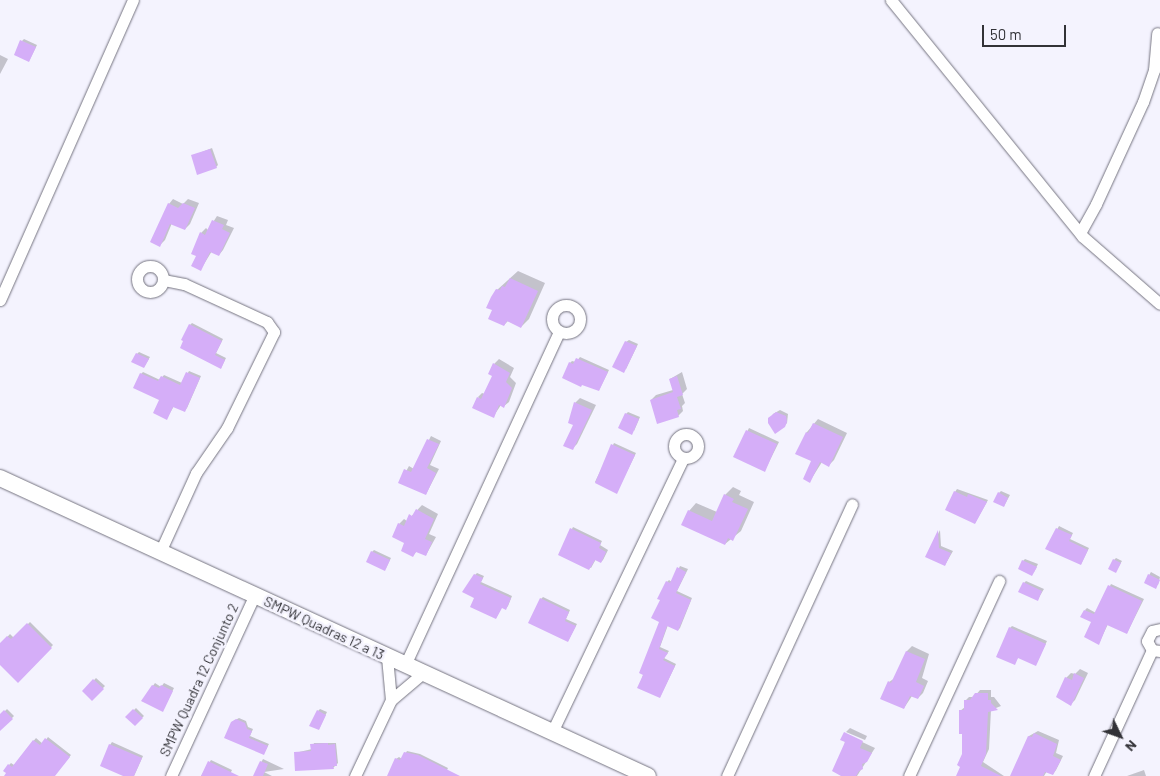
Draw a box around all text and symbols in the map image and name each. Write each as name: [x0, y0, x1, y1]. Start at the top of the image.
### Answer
scale bar: [985, 15, 1069, 47]
text: 50 m: [990, 25, 1022, 43]
street label: SMPW Quadras 12 a 13: [261, 593, 387, 663]
street label: SMPW Quadra 12 Conjunto 2: [156, 601, 242, 759]
north arrow: [1095, 711, 1145, 761]
text: N: [1122, 737, 1141, 756]

